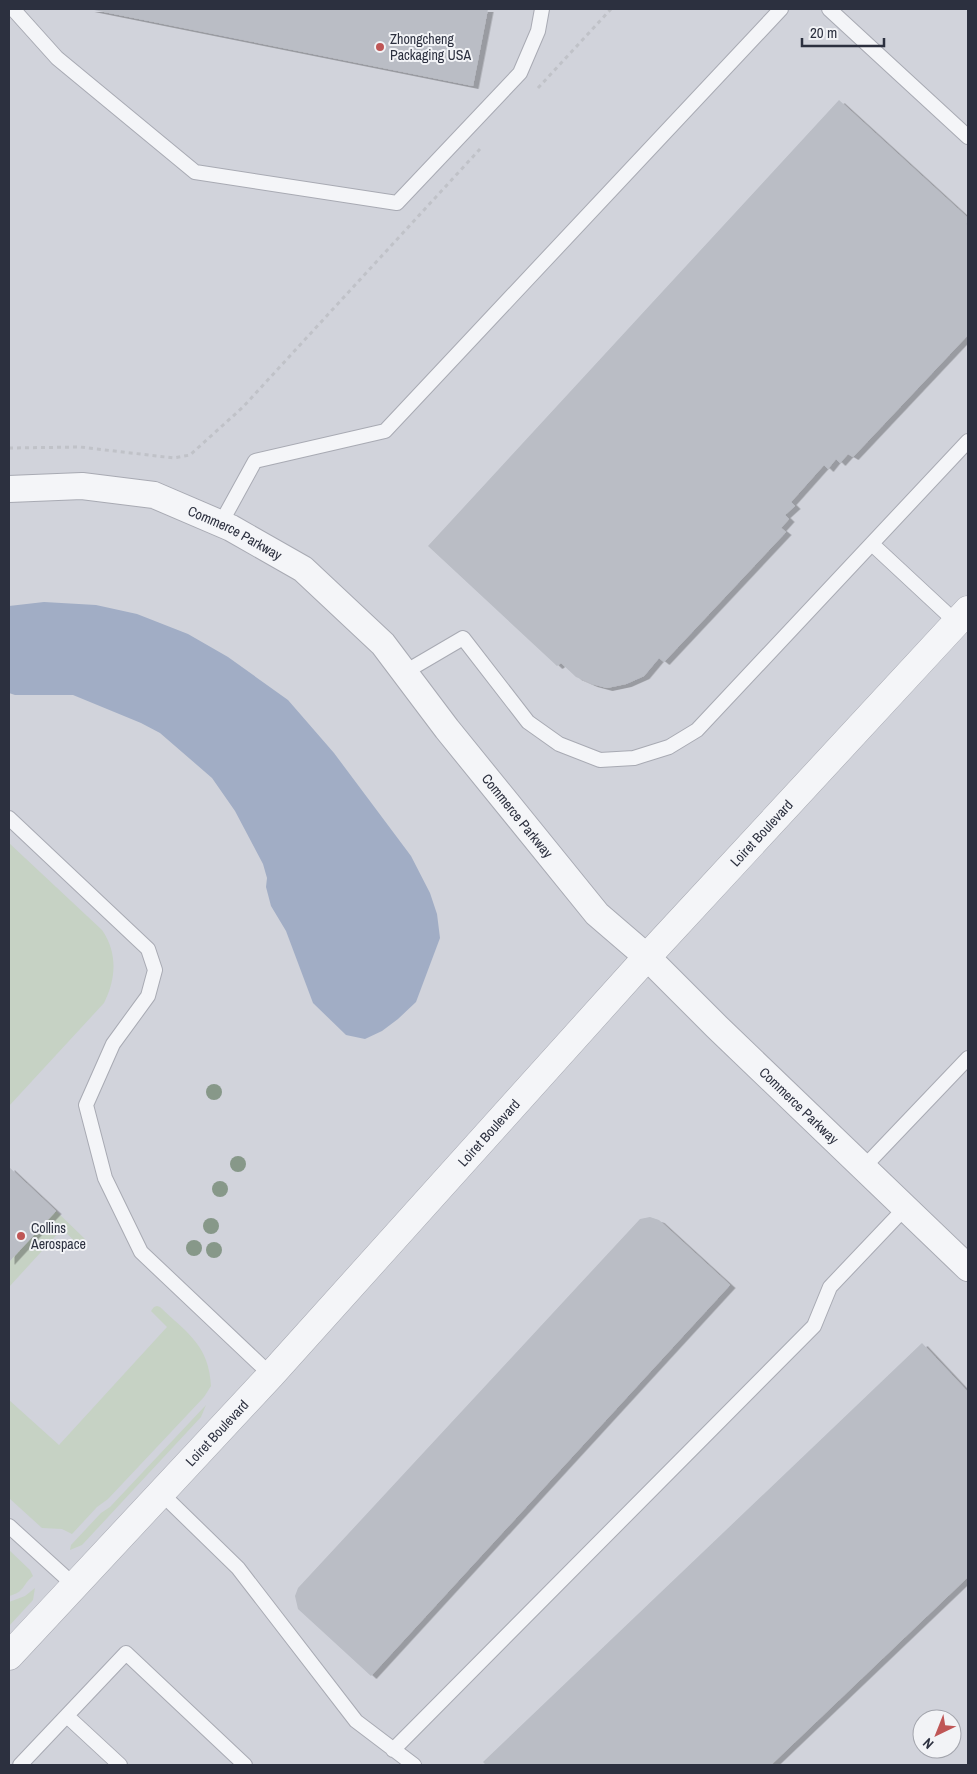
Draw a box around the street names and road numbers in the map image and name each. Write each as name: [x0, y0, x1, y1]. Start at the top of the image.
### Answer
street label: Commerce Parkway: [185, 502, 285, 564]
street label: Commerce Parkway: [478, 770, 557, 862]
street label: Loiret Boulevard: [726, 796, 797, 870]
street label: Commerce Parkway: [755, 1063, 843, 1148]
street label: Loiret Boulevard: [454, 1095, 524, 1170]
street label: Loiret Boulevard: [182, 1396, 252, 1470]

